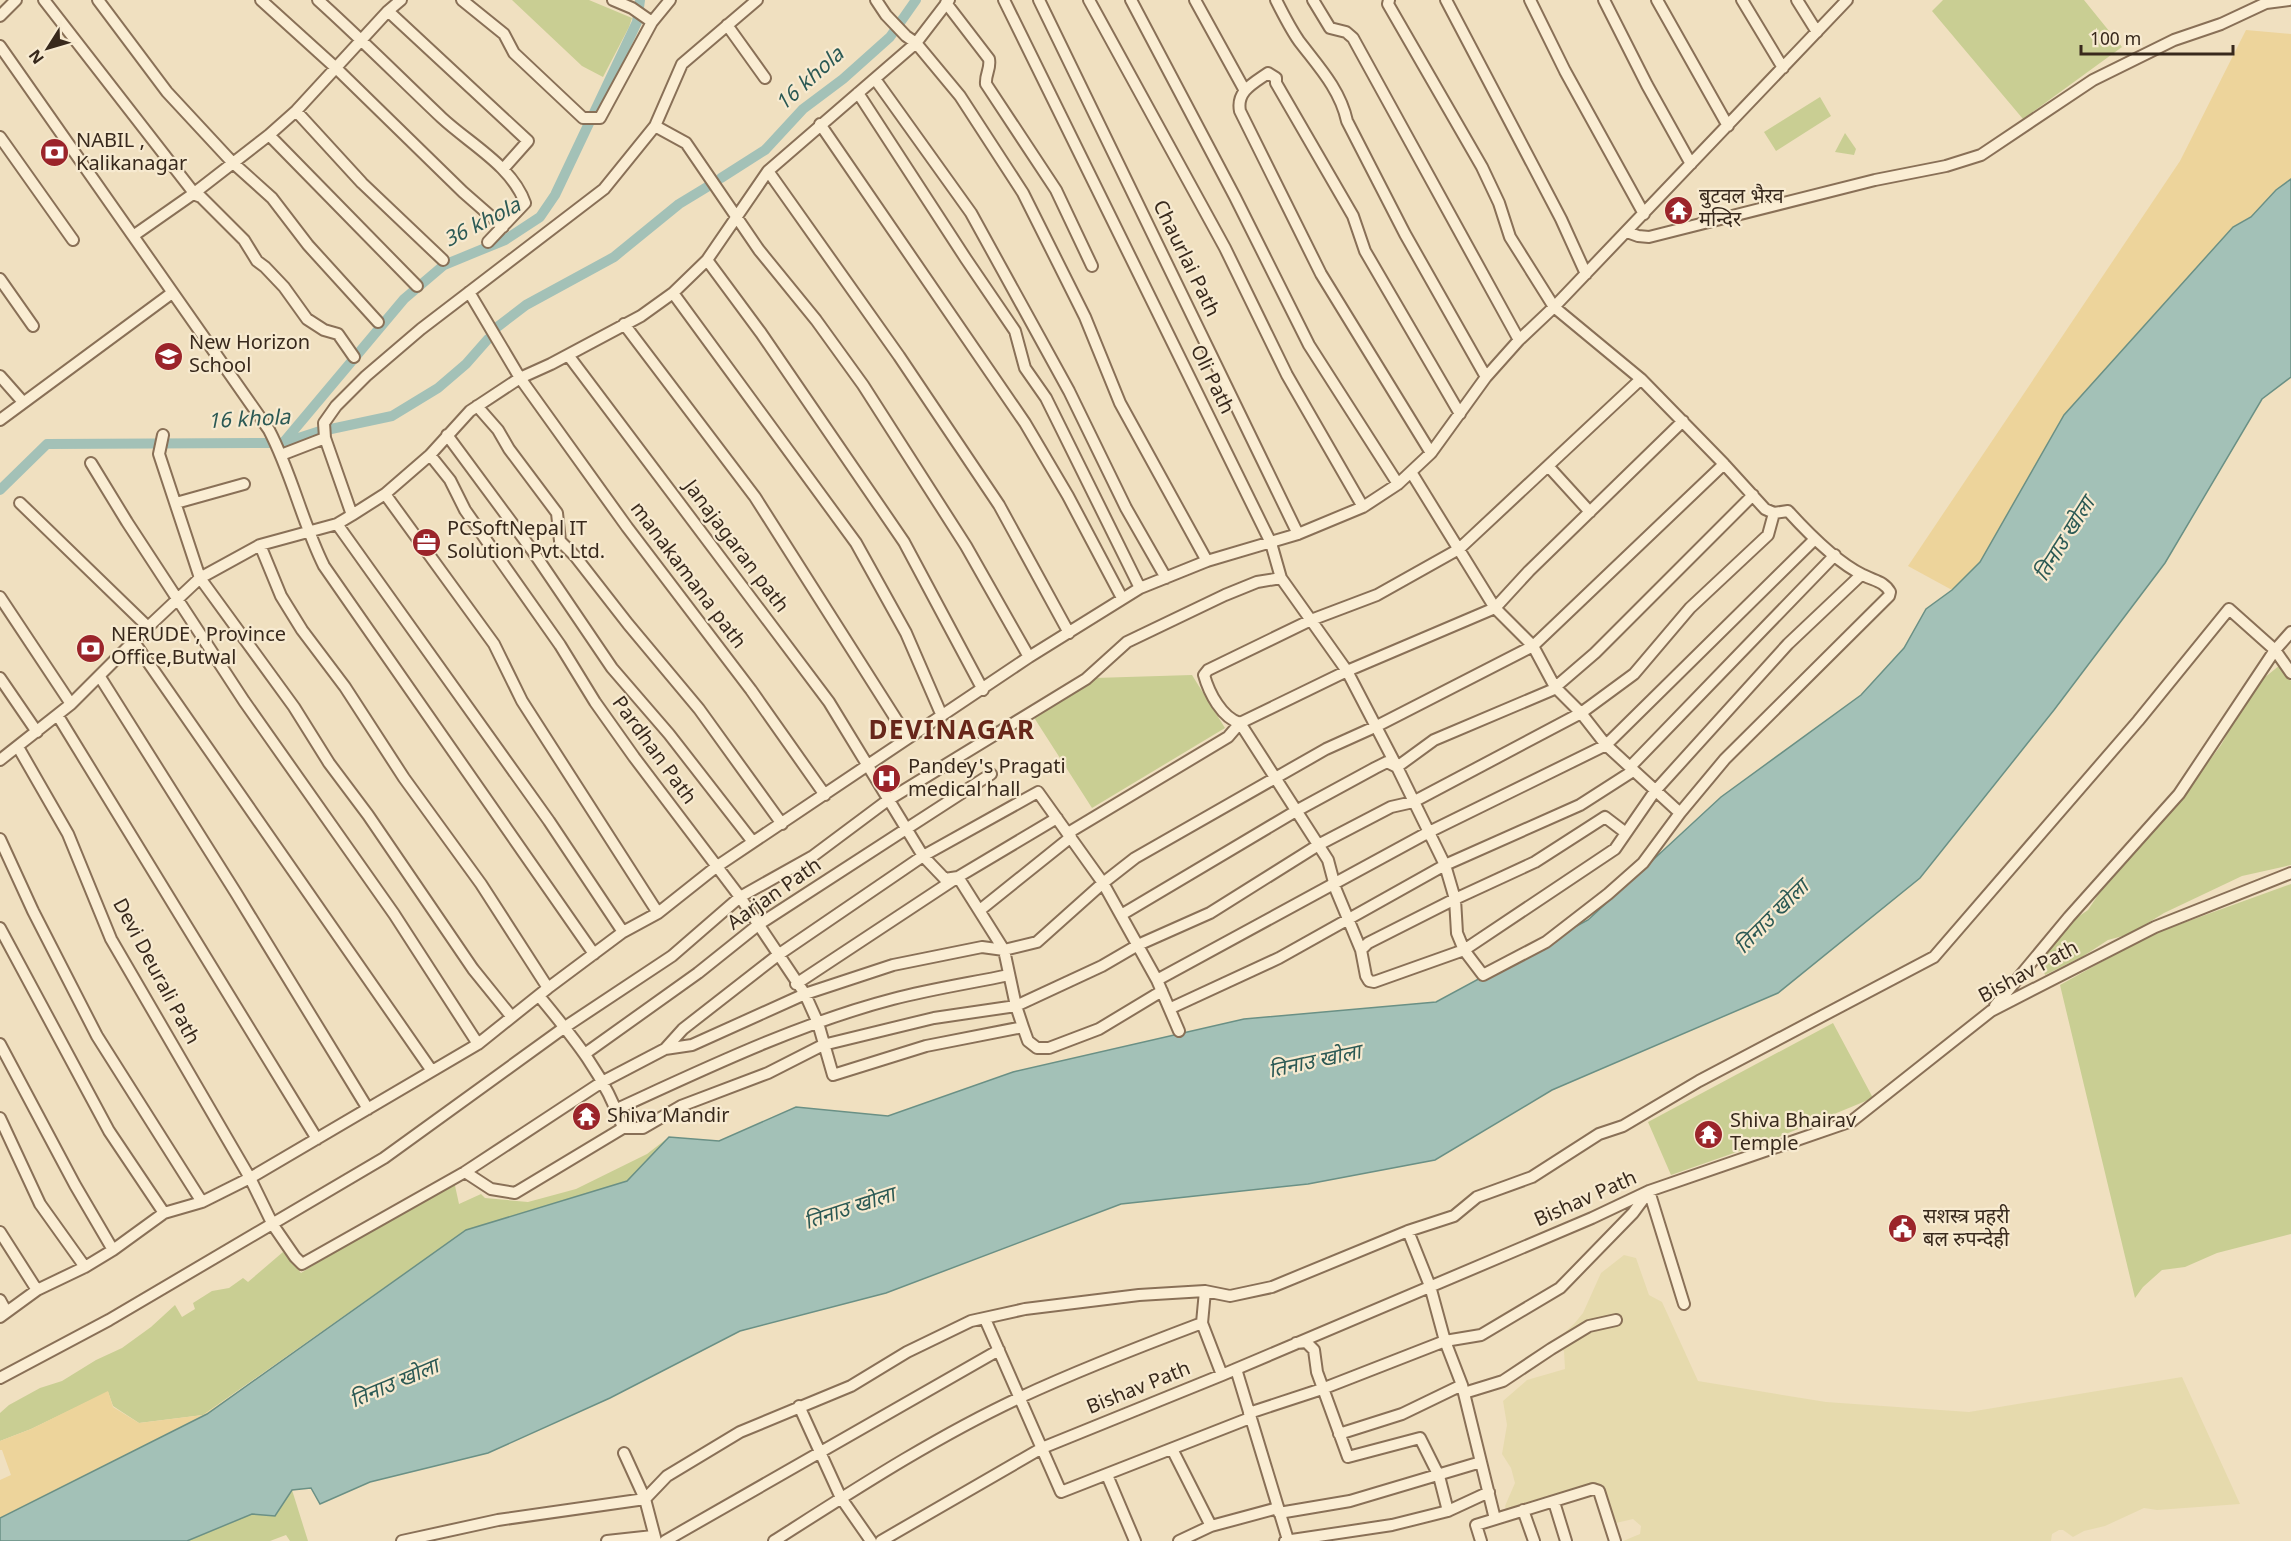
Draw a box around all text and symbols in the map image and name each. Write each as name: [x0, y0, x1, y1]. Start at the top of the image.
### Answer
north arrow: [18, 18, 78, 78]
scale bar: [2081, 18, 2232, 56]
text: 100 m: [2090, 29, 2141, 52]
water label: 16 khola: [771, 41, 852, 118]
text: N: [26, 44, 50, 67]
place label: NABIL , Kalikanagar: [76, 129, 187, 178]
bank icon: NABIL , Kalikanagar: [39, 137, 71, 169]
place label: बुटवल भैरव मन्दिर: [1699, 183, 1785, 234]
water label: 36 khola: [440, 192, 527, 255]
temple icon: बुटवल भैरव मन्दिर: [1662, 194, 1694, 226]
street label: Chaurlai Path: [1146, 196, 1224, 322]
place label: New Horizon School: [189, 331, 310, 380]
school or university icon: New Horizon School: [152, 340, 184, 372]
street label: Oli Path: [1183, 341, 1239, 419]
water label: 16 khola: [207, 405, 292, 437]
street label: Janajagaran path: [675, 474, 793, 619]
water label: तिनाउ खोला: [2029, 490, 2105, 587]
street label: manakamana path: [623, 497, 751, 655]
place label: PCSoftNepal IT Solution Pvt. Ltd.: [447, 517, 605, 566]
office icon: PCSoftNepal IT Solution Pvt. Ltd.: [410, 526, 442, 558]
place label: NERUDE , Province Office,Butwal: [111, 623, 286, 672]
bank icon: NERUDE , Province Office,Butwal: [74, 632, 106, 664]
street label: Pardhan Path: [605, 692, 701, 810]
district label: DEVINAGAR: [869, 716, 1035, 750]
place label: Pandey's Pragati medical hall: [908, 755, 1066, 804]
hospital icon: Pandey's Pragati medical hall: [871, 763, 903, 795]
street label: Aarjan Path: [723, 853, 827, 937]
water label: तिनाउ खोला: [1730, 872, 1819, 961]
street label: Devi Deurali Path: [106, 894, 204, 1050]
street label: Bishav Path: [1975, 936, 2083, 1010]
water label: तिनाउ खोला: [1266, 1039, 1367, 1086]
temple icon: Shiva Mandir: [570, 1101, 602, 1133]
place label: Shiva Mandir: [607, 1104, 730, 1130]
place label: Shiva Bhairav Temple: [1730, 1109, 1857, 1158]
temple icon: Shiva Bhairav Temple: [1693, 1118, 1725, 1150]
street label: Bishav Path: [1531, 1166, 1641, 1234]
water label: तिनाउ खोला: [801, 1181, 902, 1238]
place label: सशस्त्र प्रहरी बल रुपन्देही: [1923, 1204, 2010, 1254]
public building icon: सशस्त्र प्रहरी बल रुपन्देही: [1886, 1213, 1918, 1245]
water label: तिनाउ खोला: [346, 1352, 447, 1416]
street label: Bishav Path: [1083, 1356, 1195, 1422]

